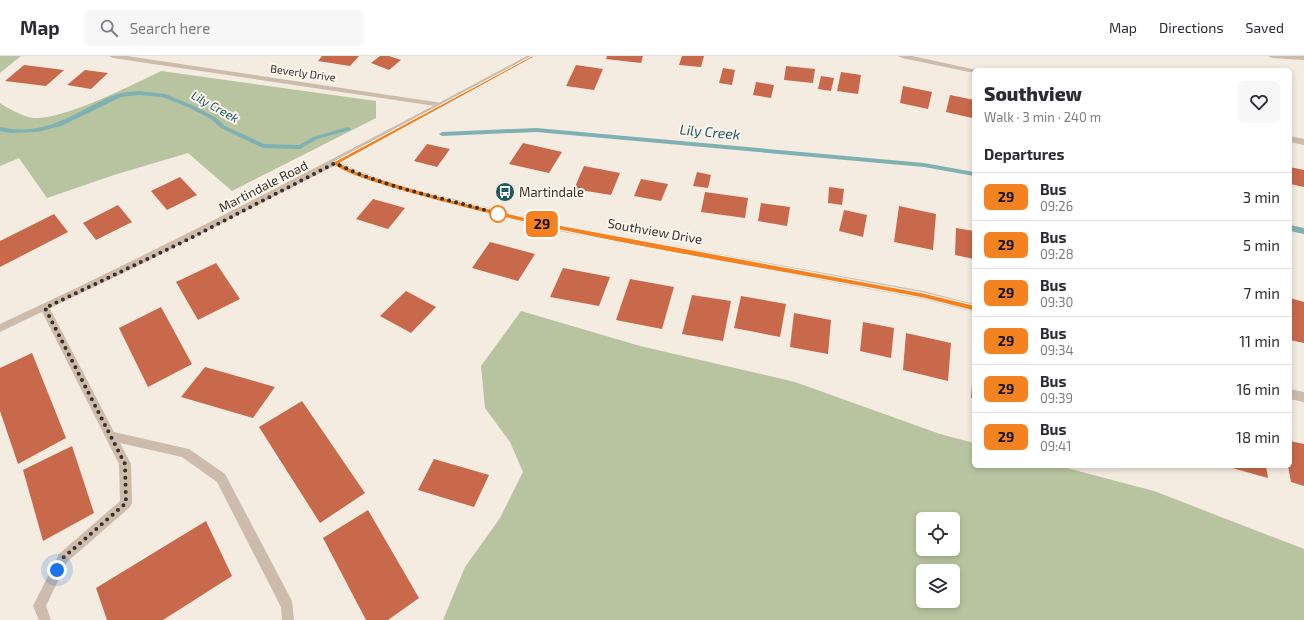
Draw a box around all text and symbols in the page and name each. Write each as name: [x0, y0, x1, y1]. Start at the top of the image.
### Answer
search box: [84, 10, 364, 46]
text: Map: [20, 16, 60, 39]
icon: search: [98, 17, 120, 39]
text: Search here: [130, 19, 210, 37]
text: Map: [1109, 19, 1137, 36]
text: Directions: [1159, 19, 1224, 36]
text: Saved: [1246, 19, 1284, 36]
street label: Beverly Drive: [270, 61, 337, 84]
button: heart: [1238, 81, 1280, 123]
text: Southview: [984, 82, 1082, 105]
water label: Lily Creek: [189, 87, 242, 126]
text: Walk · 3 min · 240 m: [984, 109, 1101, 125]
water label: Lily Creek: [679, 120, 741, 143]
text: Departures: [984, 145, 1064, 163]
street label: Martindale Road: [216, 157, 310, 215]
text: Bus: [1040, 180, 1066, 198]
bus stop icon: Martindale: [494, 181, 516, 203]
place label: Martindale: [519, 184, 584, 200]
text: 29: [998, 188, 1014, 205]
text: 3 min: [1243, 188, 1280, 206]
text: 09:26: [1040, 198, 1073, 214]
unlabelled marker: [489, 205, 507, 223]
line badge: 29: [524, 211, 560, 237]
text: 29: [534, 215, 550, 232]
street label: Southview Drive: [606, 215, 704, 247]
text: Bus: [1040, 228, 1066, 246]
text: 29: [998, 236, 1014, 253]
text: 5 min: [1243, 236, 1280, 254]
text: 09:28: [1040, 246, 1074, 262]
text: Bus: [1040, 276, 1066, 294]
text: 29: [998, 284, 1014, 301]
text: 7 min: [1243, 284, 1280, 302]
text: 09:30: [1040, 294, 1073, 310]
text: Bus: [1040, 324, 1066, 342]
text: 29: [998, 332, 1014, 349]
text: 11 min: [1239, 332, 1280, 350]
text: 09:34: [1040, 342, 1074, 358]
text: Bus: [1040, 372, 1066, 390]
text: 29: [998, 380, 1014, 397]
text: 16 min: [1237, 380, 1280, 398]
text: 09:39: [1040, 390, 1073, 406]
text: Bus: [1040, 420, 1066, 438]
text: 29: [998, 428, 1014, 445]
text: 18 min: [1236, 428, 1280, 446]
text: 09:41: [1040, 438, 1072, 454]
map controls: [916, 512, 960, 608]
button: locate: [916, 512, 960, 556]
your location: [47, 560, 67, 580]
button: layers: [916, 564, 960, 608]

